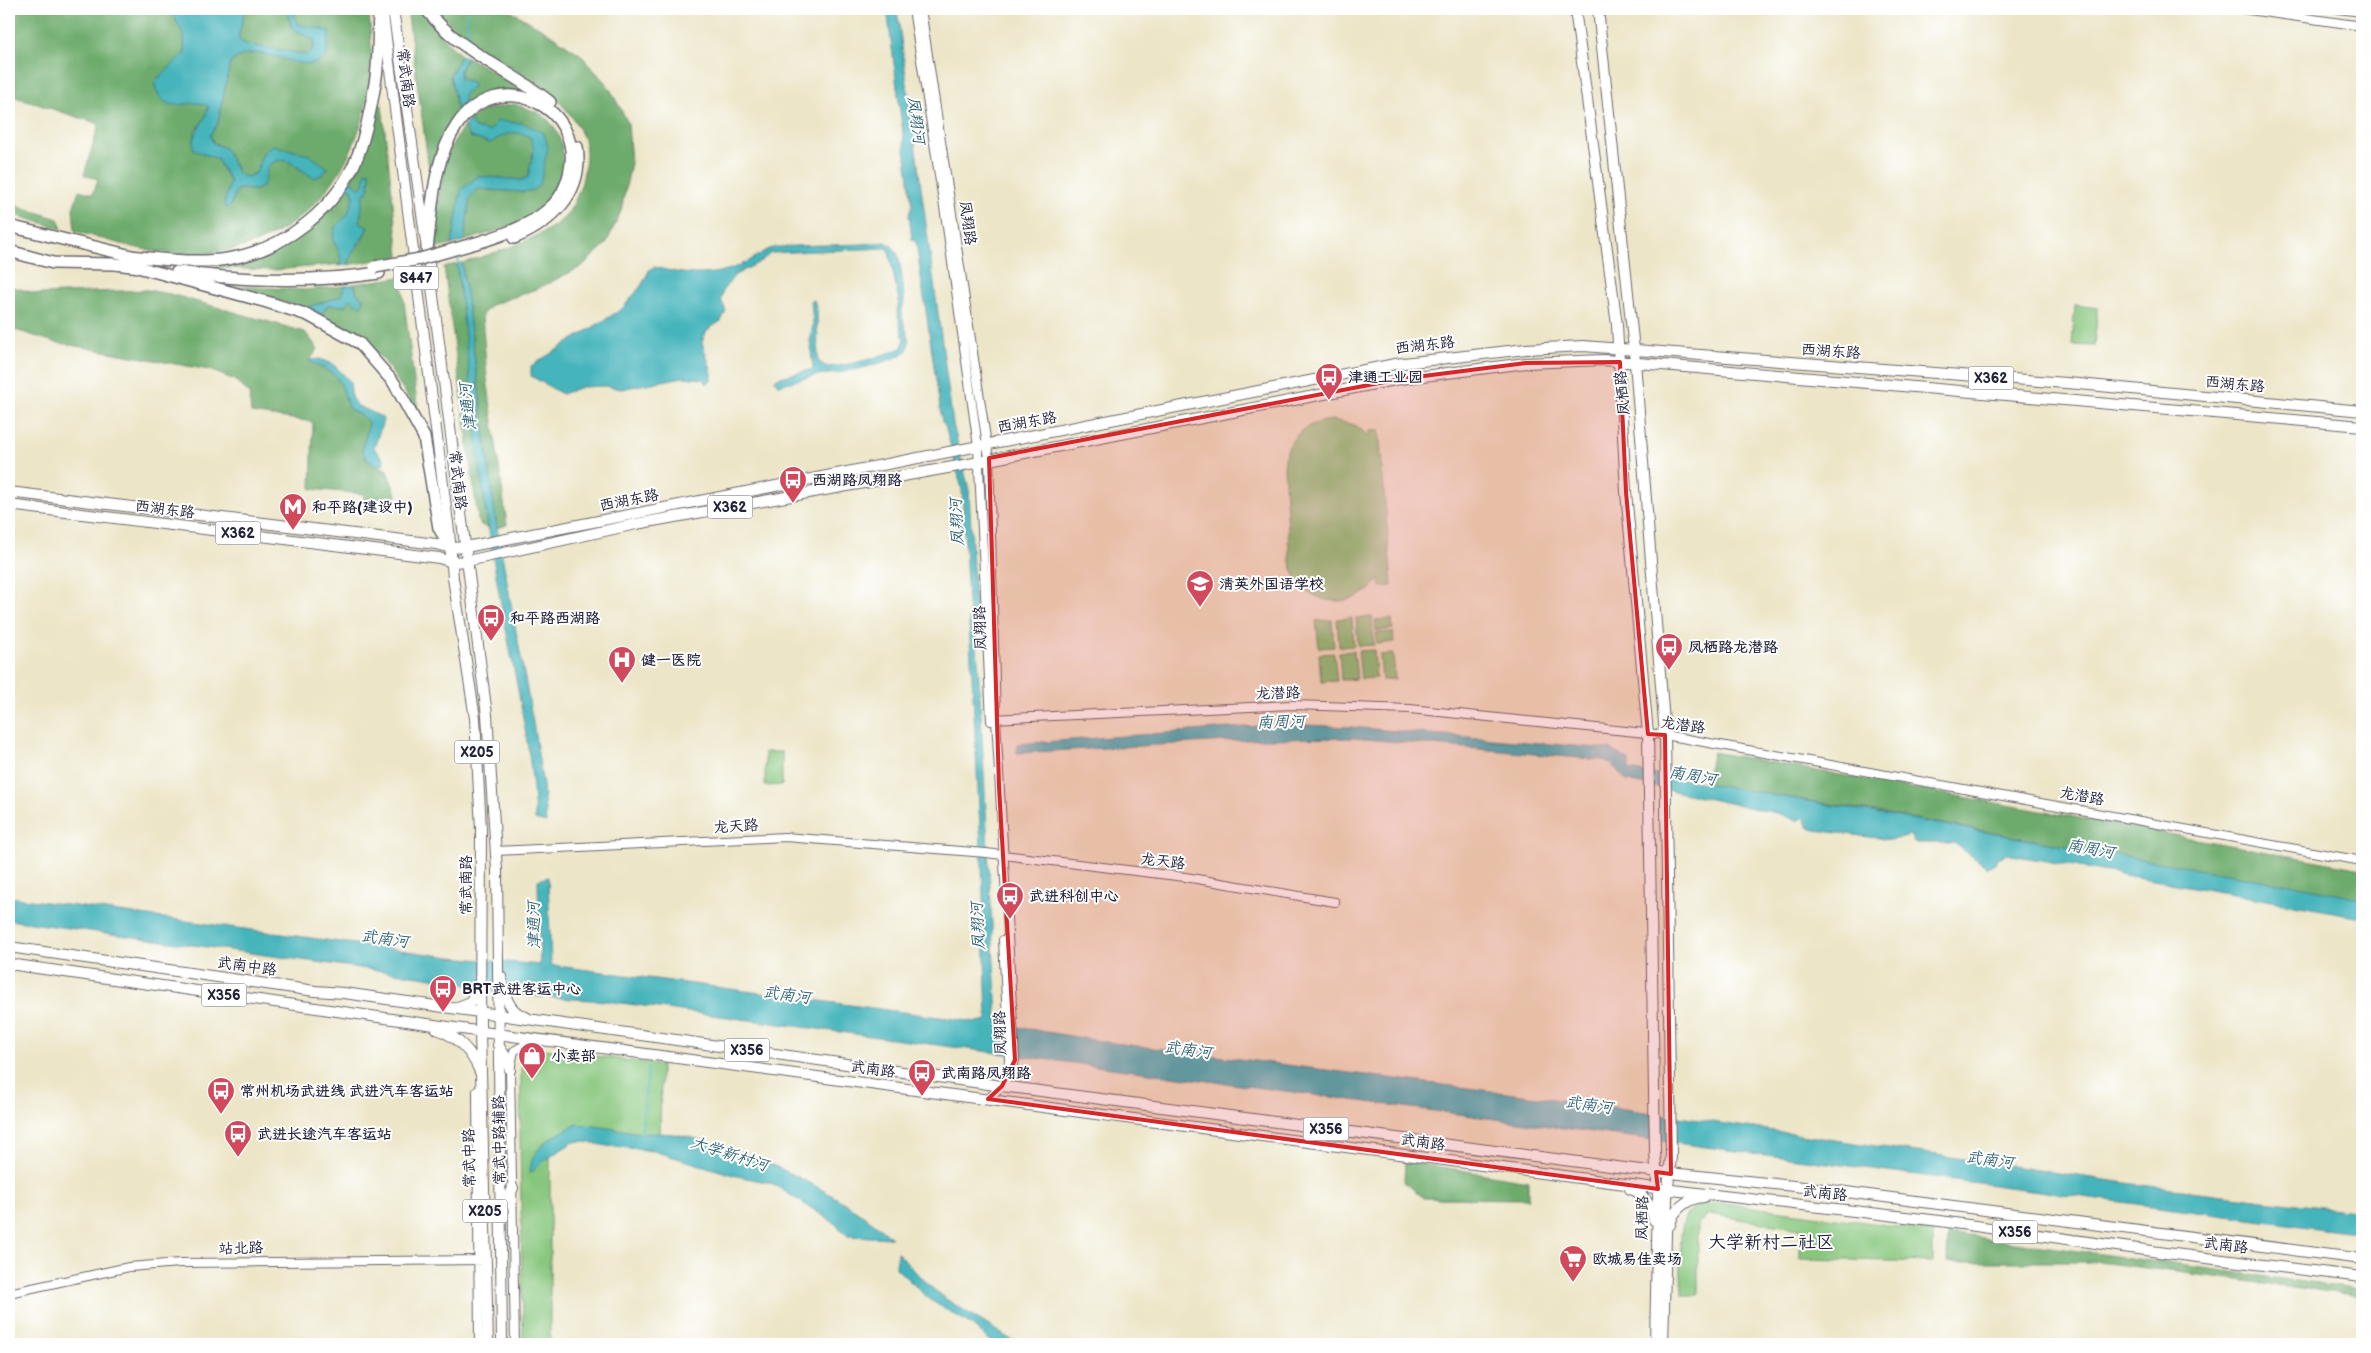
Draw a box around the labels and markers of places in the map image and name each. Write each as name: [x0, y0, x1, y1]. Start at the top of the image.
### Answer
bus stop icon: 津通工业园: [1314, 362, 1344, 401]
place label: 津通工业园: [1348, 368, 1423, 387]
bus stop icon: 西湖路凤翔路: [778, 465, 808, 504]
place label: 西湖路凤翔路: [812, 471, 902, 490]
metro station icon: 和平路(建设中): [278, 492, 308, 531]
place label: 和平路(建设中): [312, 498, 413, 517]
school or university icon: 清英外国语学校: [1185, 569, 1215, 608]
place label: 清英外国语学校: [1219, 575, 1324, 594]
bus stop icon: 和平路西湖路: [476, 603, 506, 642]
place label: 和平路西湖路: [510, 609, 600, 628]
bus stop icon: 凤栖路龙潜路: [1654, 632, 1684, 671]
place label: 凤栖路龙潜路: [1688, 638, 1778, 657]
hospital icon: 健一医院: [607, 645, 637, 684]
place label: 健一医院: [641, 651, 701, 670]
bus stop icon: 武进科创中心: [995, 881, 1025, 920]
place label: 武进科创中心: [1029, 887, 1119, 906]
bus stop icon: BRT武进客运中心: [428, 974, 458, 1013]
place label: BRT武进客运中心: [462, 980, 581, 999]
shop icon: 小卖部: [517, 1041, 547, 1080]
place label: 小卖部: [551, 1047, 596, 1066]
bus stop icon: 武南路凤翔路: [907, 1058, 937, 1097]
place label: 武南路凤翔路: [941, 1064, 1031, 1083]
bus stop icon: 常州机场武进线 武进汽车客运站: [206, 1076, 236, 1115]
place label: 常州机场武进线 武进汽车客运站: [240, 1082, 454, 1101]
bus stop icon: 武进长途汽车客运站: [223, 1119, 253, 1158]
place label: 武进长途汽车客运站: [257, 1125, 392, 1144]
supermarket icon: 欧城易佳卖场: [1558, 1244, 1588, 1283]
place label: 欧城易佳卖场: [1592, 1250, 1682, 1269]

